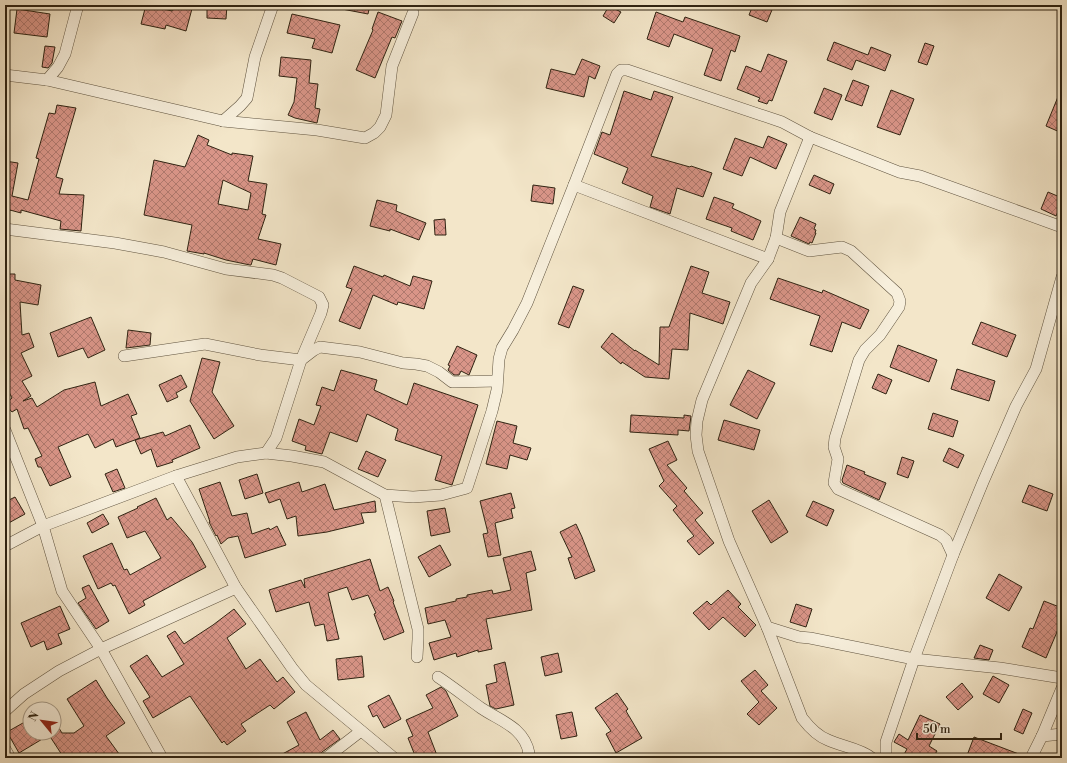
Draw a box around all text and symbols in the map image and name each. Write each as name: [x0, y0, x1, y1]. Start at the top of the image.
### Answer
north arrow: [22, 701, 62, 741]
text: N: [26, 709, 43, 724]
scale bar: [917, 715, 1001, 741]
text: 50 m: [923, 722, 951, 737]

